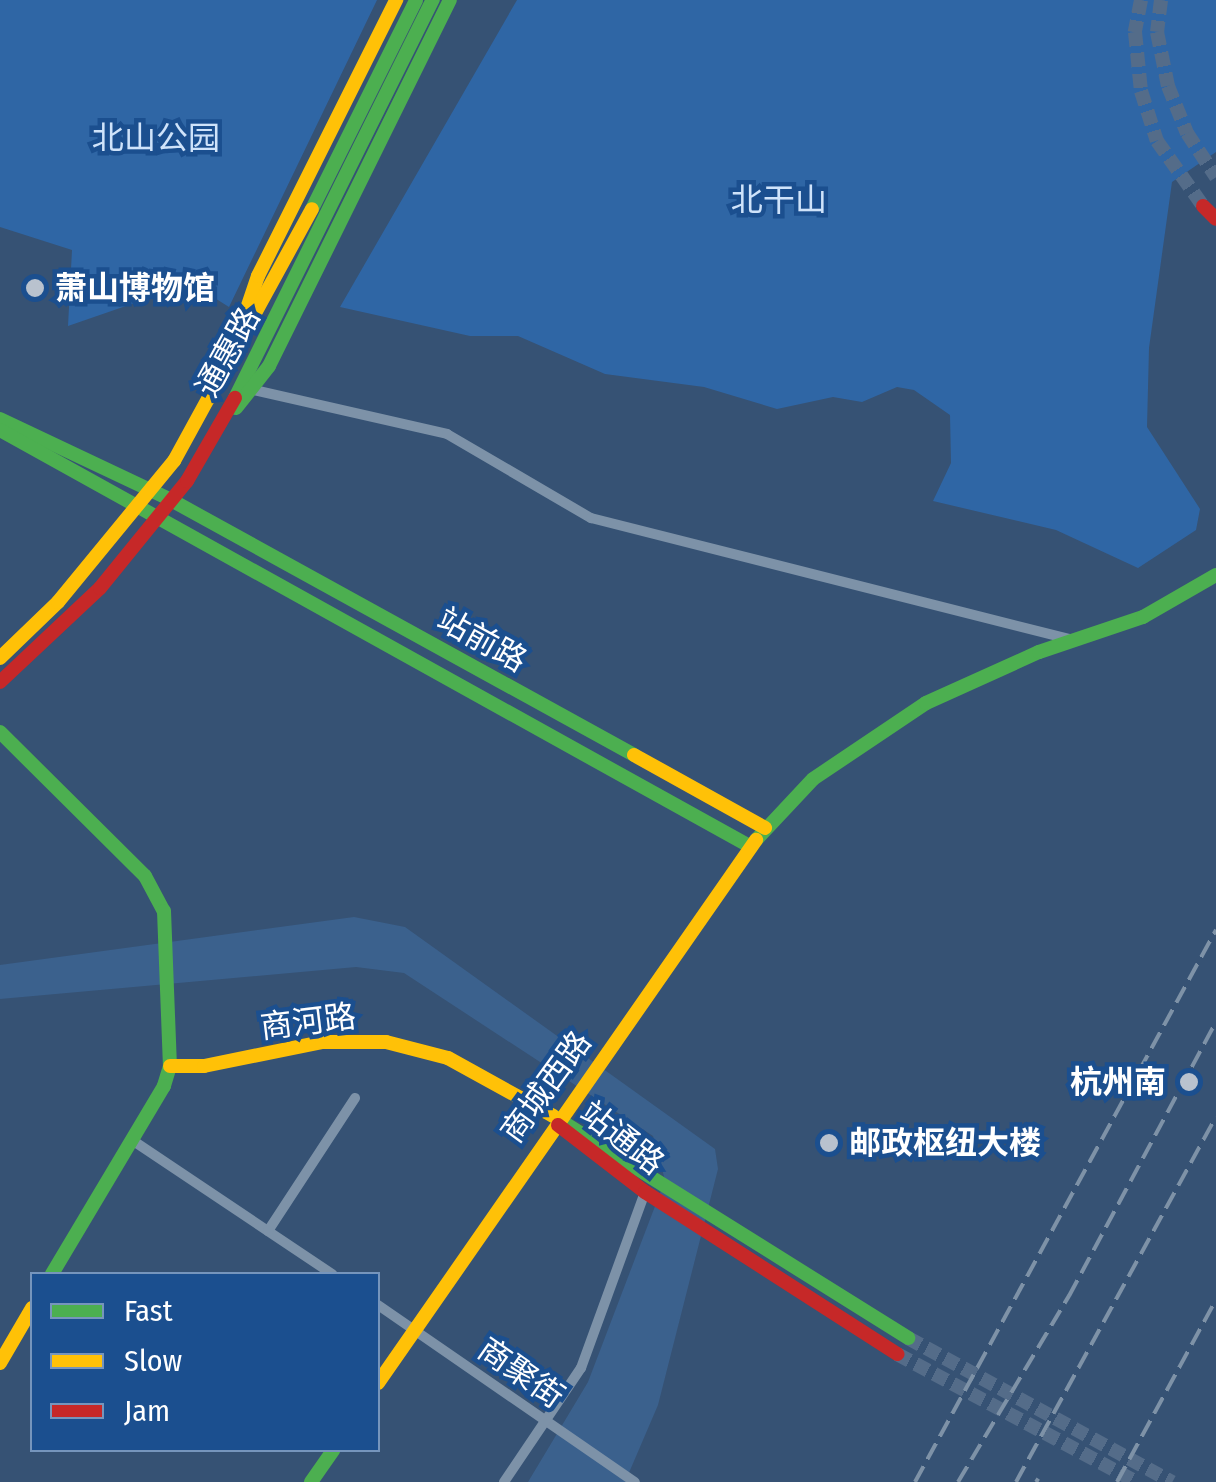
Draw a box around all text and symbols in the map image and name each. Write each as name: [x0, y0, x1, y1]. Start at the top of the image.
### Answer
park label: 北山公园: [92, 119, 220, 157]
park label: 北干山: [731, 181, 827, 219]
place label: 萧山博物馆: [55, 269, 215, 307]
marker: 萧山博物馆: [24, 277, 46, 299]
street label: 通惠路: [188, 301, 268, 403]
street label: 站前路: [431, 600, 533, 680]
street label: 商河路: [258, 997, 358, 1047]
street label: 商城西路: [493, 1024, 599, 1150]
place label: 杭州南: [1070, 1063, 1166, 1101]
marker: 杭州南: [1176, 1069, 1202, 1095]
street label: 站通路: [572, 1093, 672, 1183]
place label: 邮政枢纽大楼: [849, 1124, 1041, 1162]
marker: 邮政枢纽大楼: [818, 1132, 840, 1154]
legend: [30, 1272, 380, 1452]
text: Fast: [124, 1293, 172, 1329]
street label: 商聚街: [471, 1330, 571, 1416]
text: Slow: [124, 1343, 182, 1379]
text: Jam: [124, 1393, 170, 1429]

